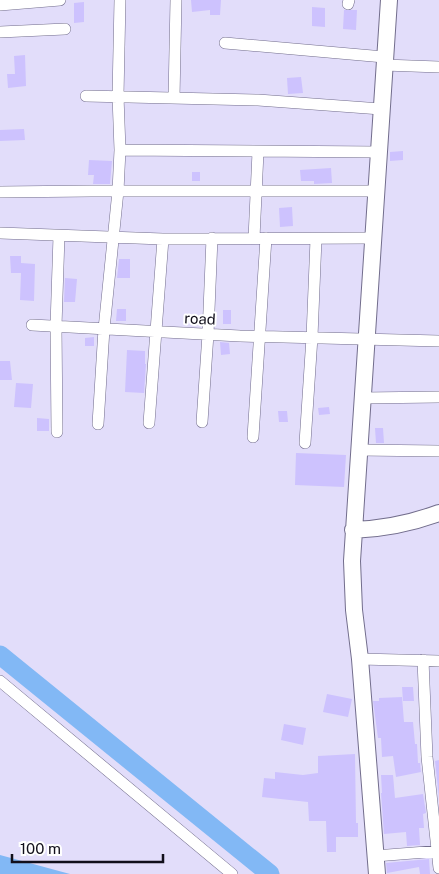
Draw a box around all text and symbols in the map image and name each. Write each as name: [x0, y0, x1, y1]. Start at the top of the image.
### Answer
street label: road: [184, 309, 216, 328]
scale bar: [12, 832, 164, 864]
text: 100 m: [20, 840, 61, 857]

